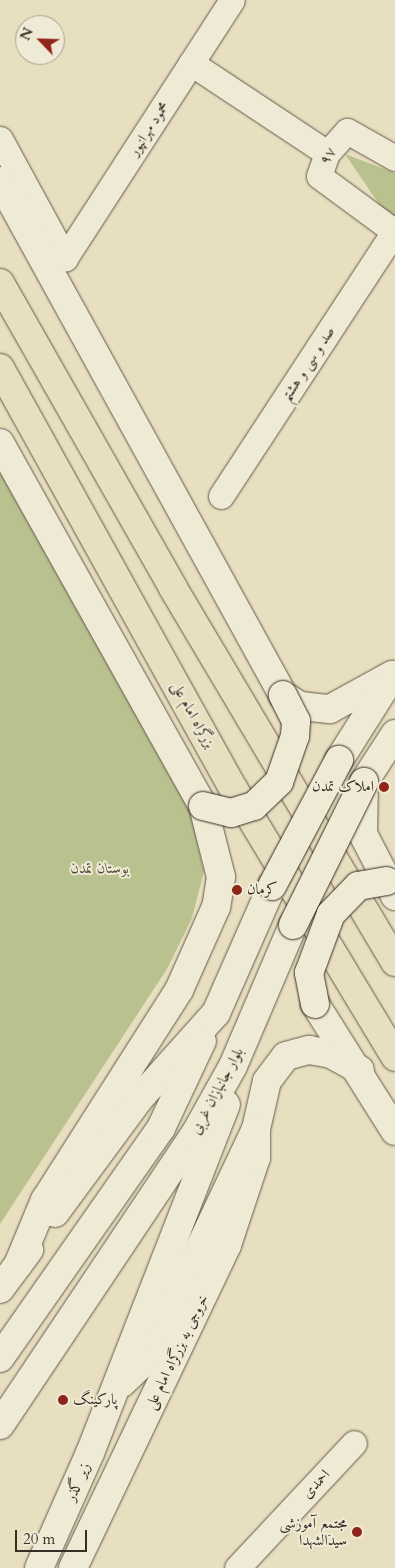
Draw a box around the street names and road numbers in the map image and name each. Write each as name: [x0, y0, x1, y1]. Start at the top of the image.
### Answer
street label: محمود مهرانپور: [125, 99, 173, 159]
street label: ۹۷: [316, 144, 340, 168]
street label: صد و سی و هشتم: [277, 323, 339, 405]
street label: بزرگراه امام علی: [167, 679, 219, 751]
street label: بلوار جانبازان غربی: [187, 1045, 247, 1137]
street label: خروجی به بزرگراه امام علی: [141, 1292, 213, 1412]
street label: زیر گذر: [62, 1460, 94, 1504]
street label: احمدی: [298, 1466, 334, 1502]

